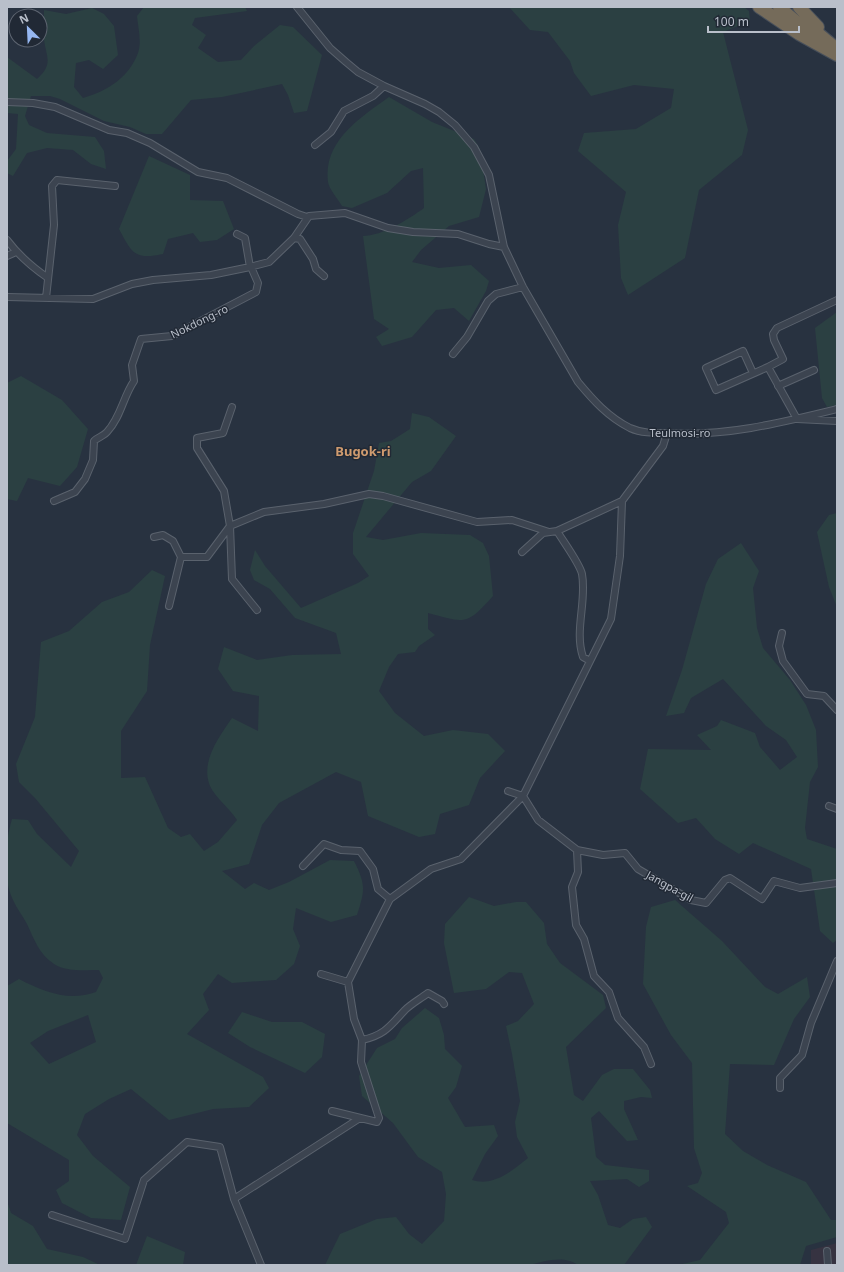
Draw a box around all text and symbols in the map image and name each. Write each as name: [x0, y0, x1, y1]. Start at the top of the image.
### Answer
north arrow: [8, 8, 48, 48]
scale bar: [708, 8, 799, 34]
text: N: [17, 10, 31, 27]
text: 100 m: [714, 13, 749, 30]
street label: Nokdong-ro: [168, 300, 231, 341]
street label: Teulmosi-ro: [650, 425, 711, 440]
district label: Bugok-ri: [335, 442, 391, 460]
street label: Jangpa-gil: [643, 866, 696, 905]

